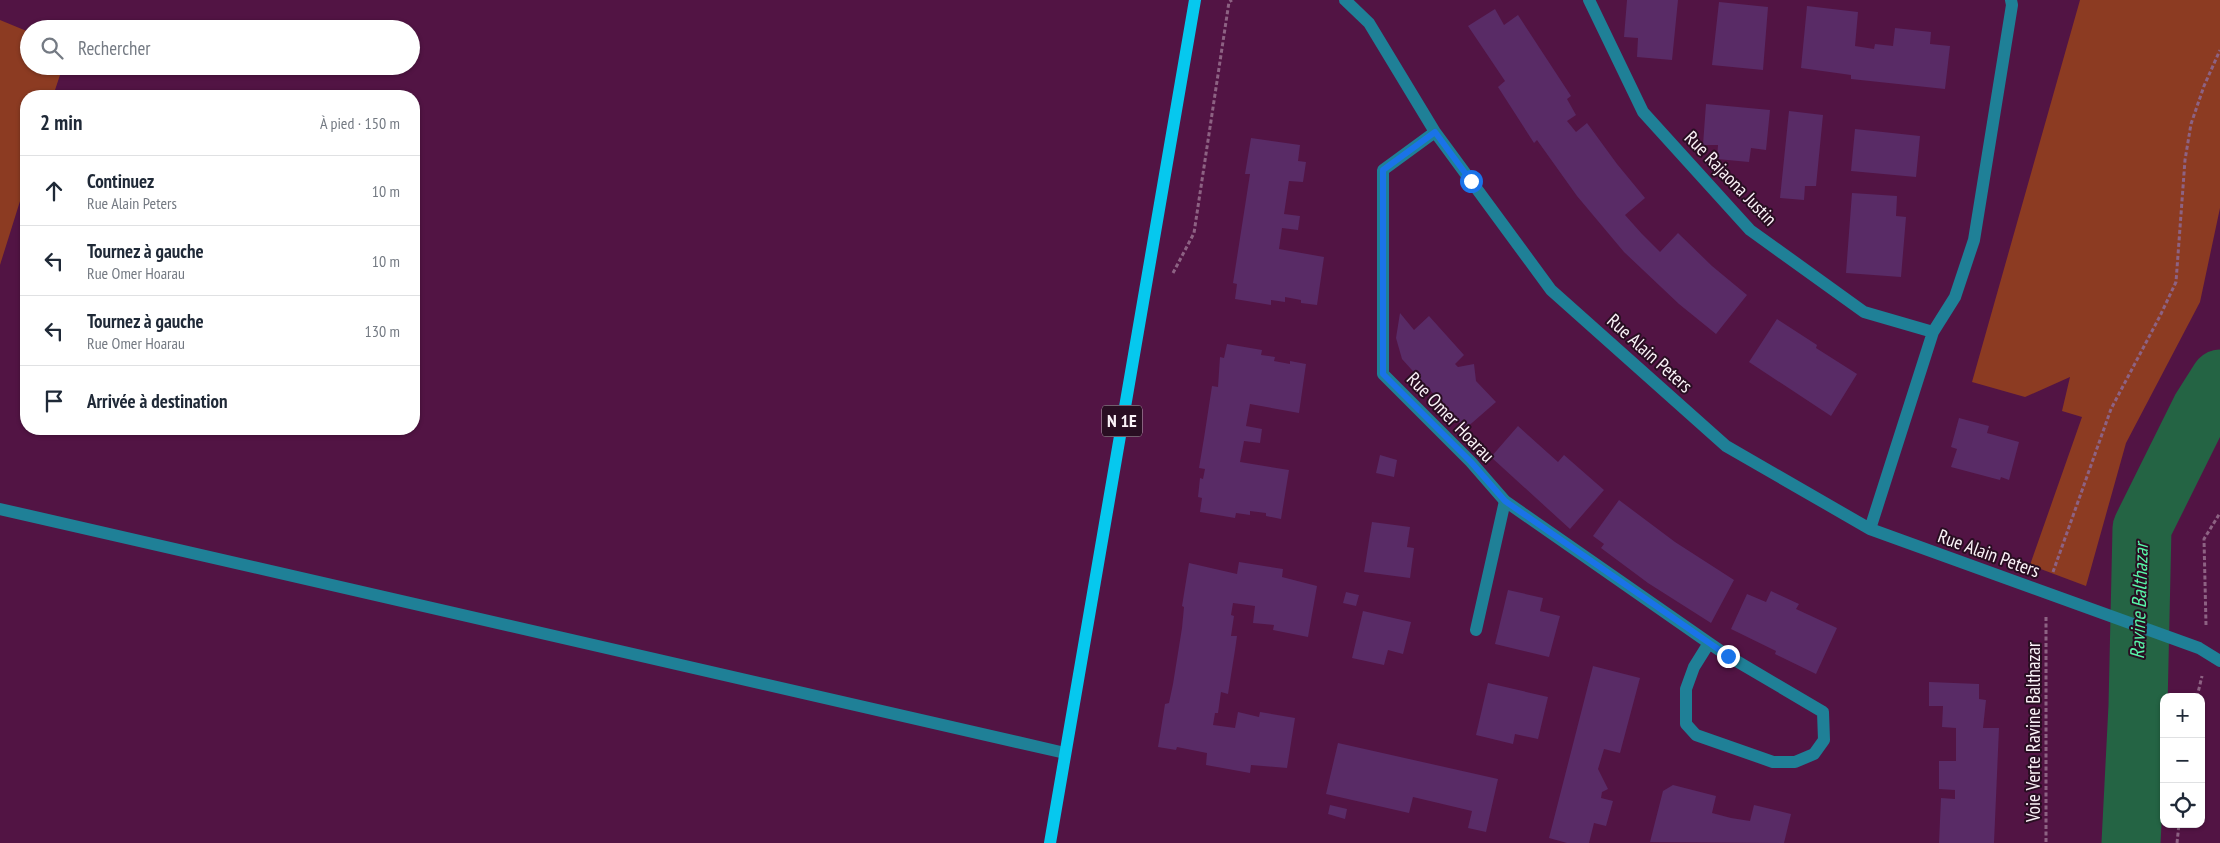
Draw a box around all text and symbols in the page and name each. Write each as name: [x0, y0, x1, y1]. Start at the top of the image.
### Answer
search box: [20, 20, 420, 75]
icon: search: [38, 34, 66, 62]
text: Rechercher: [78, 36, 150, 60]
text: 2 min: [40, 109, 82, 136]
text: À pied · 150 m: [320, 113, 400, 133]
street label: Rue Rajaona Justin: [1680, 126, 1782, 230]
text: Continuez: [87, 169, 154, 193]
route start: [1460, 170, 1483, 193]
icon: ahead: [40, 177, 68, 205]
text: 10 m: [372, 181, 400, 201]
text: Rue Alain Peters: [87, 193, 177, 213]
text: Tournez à gauche: [87, 239, 204, 263]
icon: left: [40, 247, 68, 275]
text: 10 m: [372, 251, 400, 271]
text: Rue Omer Hoarau: [87, 263, 185, 283]
street label: Rue Alain Peters: [1602, 308, 1698, 398]
text: Tournez à gauche: [87, 309, 204, 333]
icon: left: [40, 317, 68, 345]
text: 130 m: [365, 321, 400, 341]
text: Rue Omer Hoarau: [87, 333, 185, 353]
street label: Rue Omer Hoarau: [1402, 367, 1500, 467]
icon: arrive: [40, 387, 68, 415]
text: Arrivée à destination: [87, 389, 228, 413]
road number: N 1E: [1102, 406, 1142, 436]
street label: Rue Alain Peters: [1935, 523, 2043, 583]
water label: Ravine Balthazar: [2124, 540, 2154, 659]
street label: Voie Verte Ravine Balthazar: [2021, 641, 2045, 823]
route end: [1717, 645, 1740, 668]
map controls: [2160, 693, 2205, 828]
button: +: [2160, 693, 2205, 738]
button: −: [2160, 738, 2205, 783]
button: locate: [2160, 783, 2205, 828]

